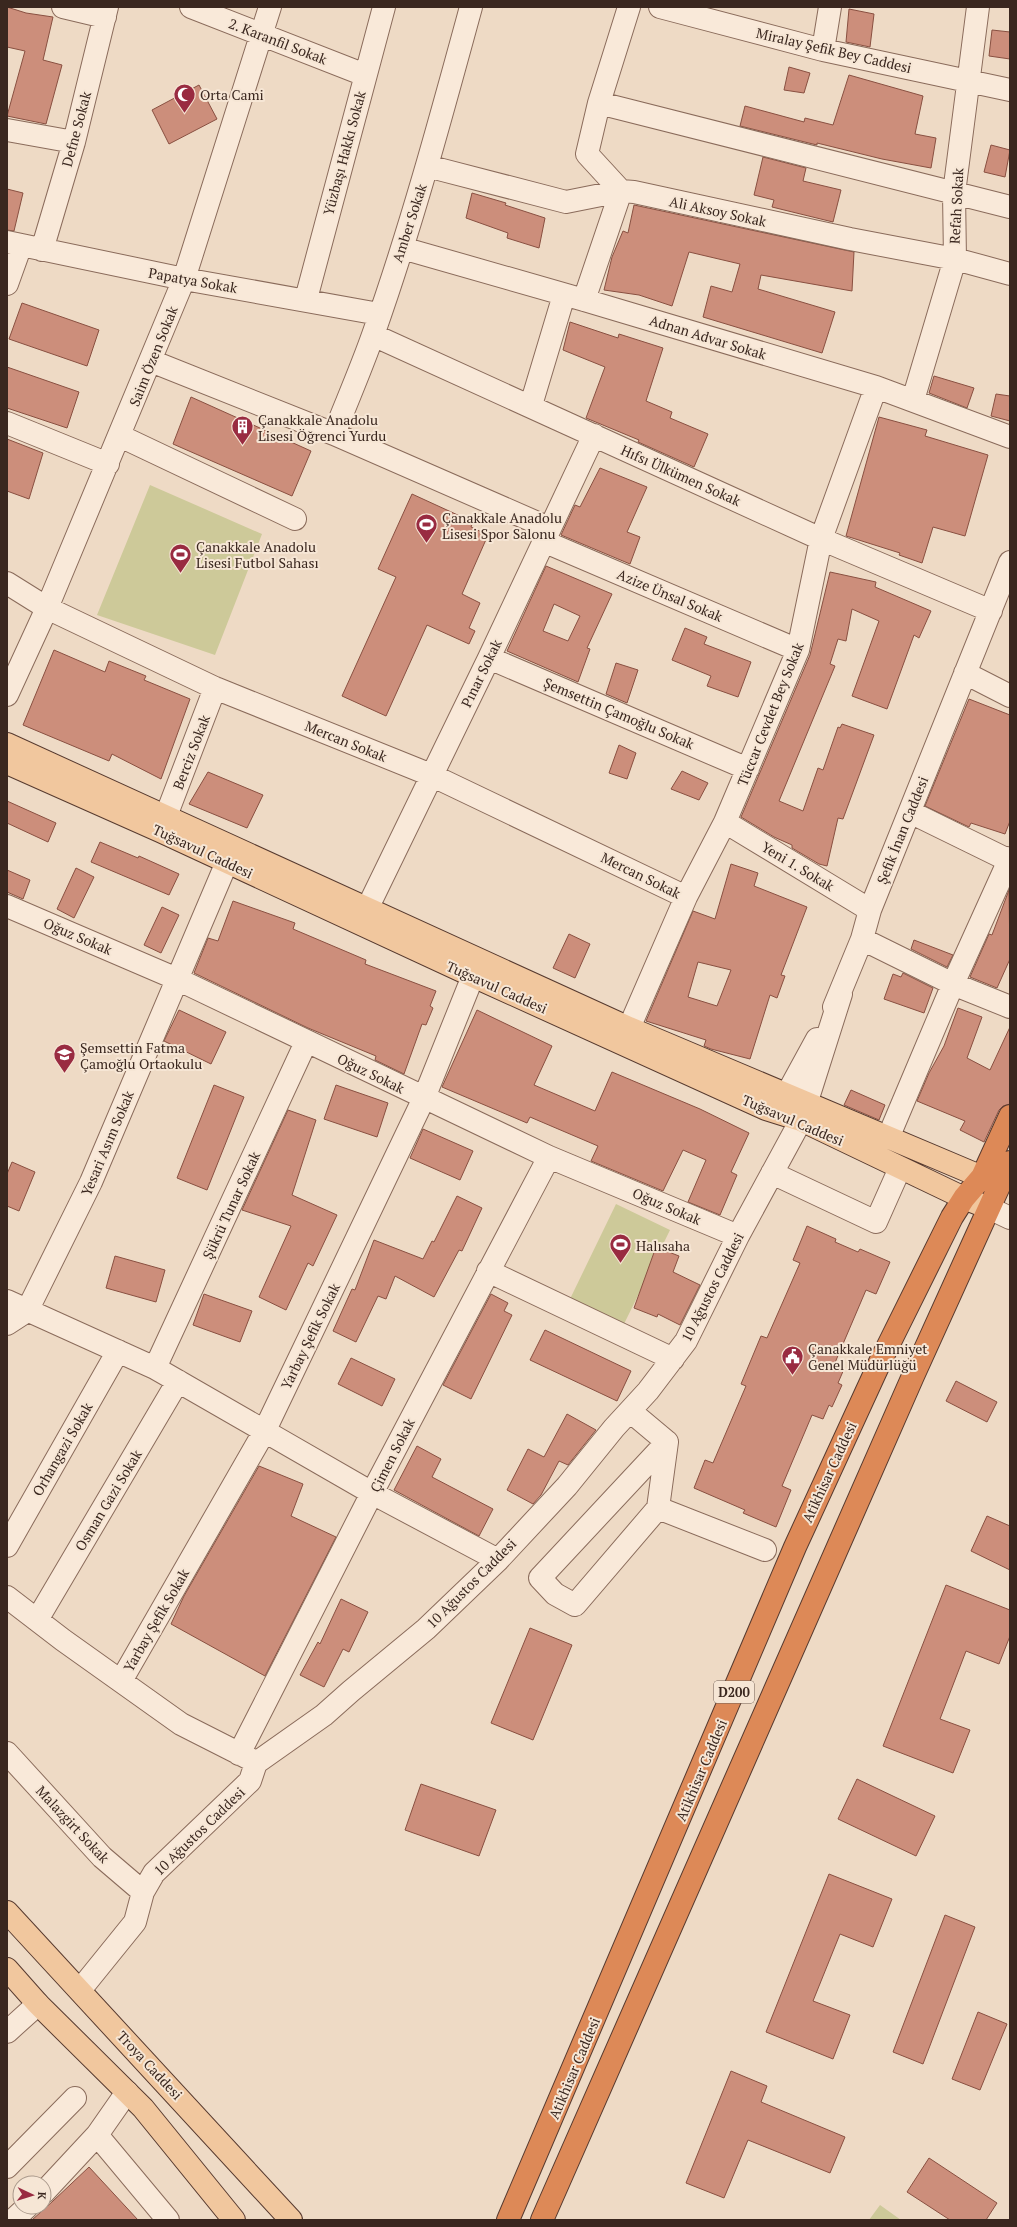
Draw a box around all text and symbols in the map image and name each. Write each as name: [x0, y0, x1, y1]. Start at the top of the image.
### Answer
street label: 2. Karanfil Sokak: [226, 14, 331, 69]
street label: Miralay Şefik Bey Caddesi: [754, 23, 914, 77]
mosque icon: Orta Cami: [171, 81, 197, 114]
place label: Orta Cami: [200, 85, 264, 104]
street label: Defne Sokak: [57, 88, 95, 169]
street label: Yüzbaşı Hakkı Sokak: [318, 88, 370, 217]
street label: Refah Sokak: [945, 167, 968, 244]
street label: Amber Sokak: [387, 180, 431, 265]
street label: Ali Aksoy Sokak: [668, 191, 769, 231]
street label: Papatya Sokak: [147, 263, 240, 297]
street label: Saim Özen Sokak: [124, 302, 182, 409]
street label: Adnan Advar Sokak: [647, 310, 769, 364]
place label: Çanakkale Anadolu Lisesi Öğrenci Yurdu: [258, 410, 386, 445]
building icon: Çanakkale Anadolu Lisesi Öğrenci Yurdu: [229, 414, 255, 447]
street label: Hıfsı Ülkümen Sokak: [618, 440, 745, 510]
place label: Çanakkale Anadolu Lisesi Spor Salonu: [442, 508, 562, 543]
sports icon: Çanakkale Anadolu Lisesi Spor Salonu: [413, 512, 439, 545]
place label: Çanakkale Anadolu Lisesi Futbol Sahası: [196, 537, 319, 572]
sports icon: Çanakkale Anadolu Lisesi Futbol Sahası: [167, 541, 193, 574]
street label: Azize Ünsal Sokak: [614, 564, 726, 626]
street label: Pınar Sokak: [456, 635, 506, 710]
street label: Tüccar Cevdet Bey Sokak: [732, 639, 808, 789]
street label: Şemsettin Çamoğlu Sokak: [541, 673, 698, 754]
street label: Berciz Sokak: [168, 711, 214, 792]
street label: Mercan Sokak: [302, 716, 390, 766]
street label: Şefik İnan Caddesi: [872, 773, 932, 887]
street label: Tuğsavul Caddesi: [150, 819, 256, 883]
street label: Yeni 1. Sokak: [758, 837, 839, 896]
street label: Mercan Sokak: [598, 847, 685, 903]
street label: Oğuz Sokak: [41, 913, 116, 959]
street label: Tuğsavul Caddesi: [444, 956, 550, 1018]
place label: Şemsettin Fatma Çamoğlu Ortaokulu: [80, 1038, 202, 1073]
school or university icon: Şemsettin Fatma Çamoğlu Ortaokulu: [51, 1042, 77, 1075]
street label: Oğuz Sokak: [334, 1049, 409, 1098]
street label: Yesari Asım Sokak: [76, 1087, 138, 1199]
street label: Tuğsavul Caddesi: [739, 1090, 847, 1150]
street label: Şükrü Tunar Sokak: [198, 1147, 265, 1262]
street label: Oğuz Sokak: [630, 1183, 705, 1229]
street label: 10 Ağustos Caddesi: [676, 1229, 748, 1345]
sports icon: Halısaha: [607, 1232, 633, 1265]
place label: Halısaha: [636, 1236, 690, 1255]
street label: Yarbay Şefik Sokak: [276, 1279, 344, 1392]
place label: Çanakkale Emniyet Genel Müdürlüğü: [808, 1339, 928, 1374]
public building icon: Çanakkale Emniyet Genel Müdürlüğü: [780, 1343, 806, 1376]
street label: Orhangazi Sokak: [28, 1398, 97, 1499]
street label: Çimen Sokak: [365, 1414, 419, 1495]
street label: Atikhisar Caddesi: [797, 1419, 861, 1525]
street label: Osman Gazi Sokak: [70, 1445, 146, 1554]
street label: 10 Ağustos Caddesi: [422, 1534, 520, 1632]
street label: Yarbay Şefik Sokak: [119, 1564, 194, 1675]
road number: D200: [714, 1681, 754, 1703]
street label: Atikhisar Caddesi: [671, 1716, 731, 1824]
street label: Malazgirt Sokak: [32, 1781, 114, 1867]
street label: 10 Ağustos Caddesi: [149, 1783, 249, 1879]
street label: Atikhisar Caddesi: [544, 2014, 604, 2122]
street label: Troya Caddesi: [113, 2026, 187, 2104]
north arrow: [12, 2175, 52, 2215]
text: K: [35, 2191, 49, 2200]

